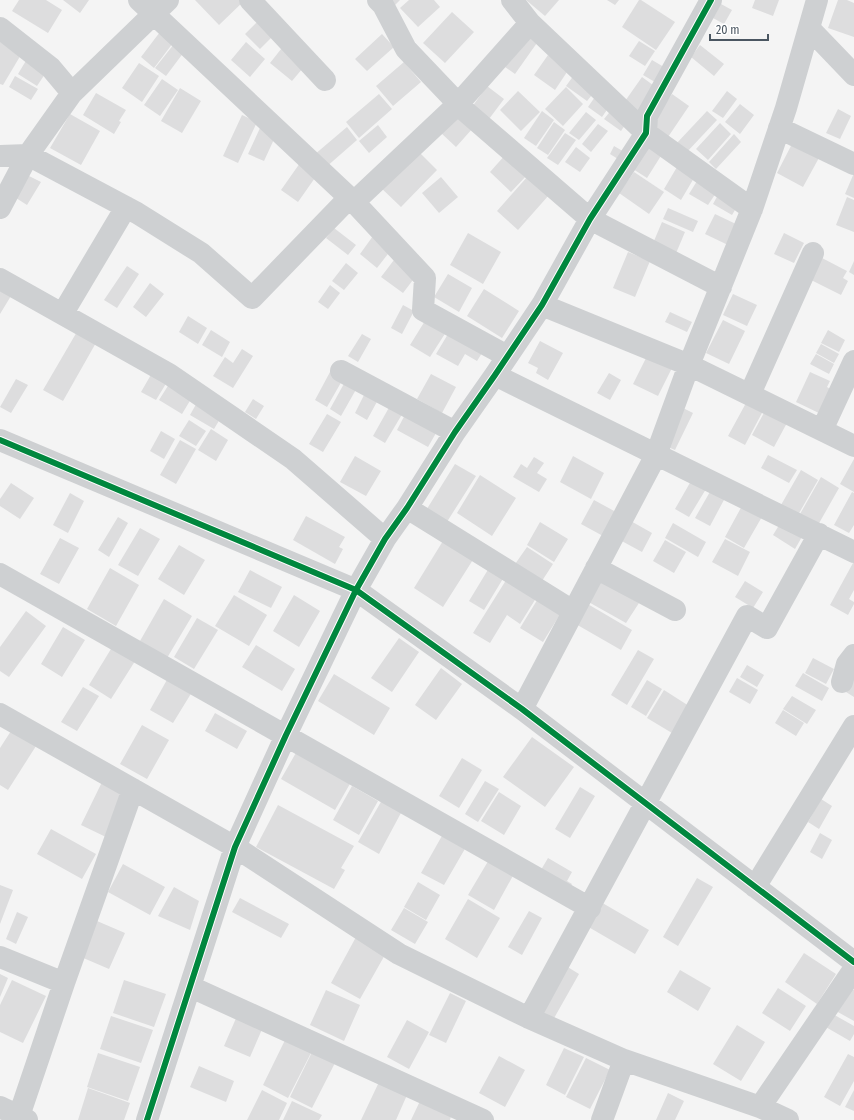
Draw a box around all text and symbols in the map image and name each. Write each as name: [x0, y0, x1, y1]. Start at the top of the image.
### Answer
scale bar: [710, 16, 768, 42]
text: 20 m: [716, 23, 740, 37]

